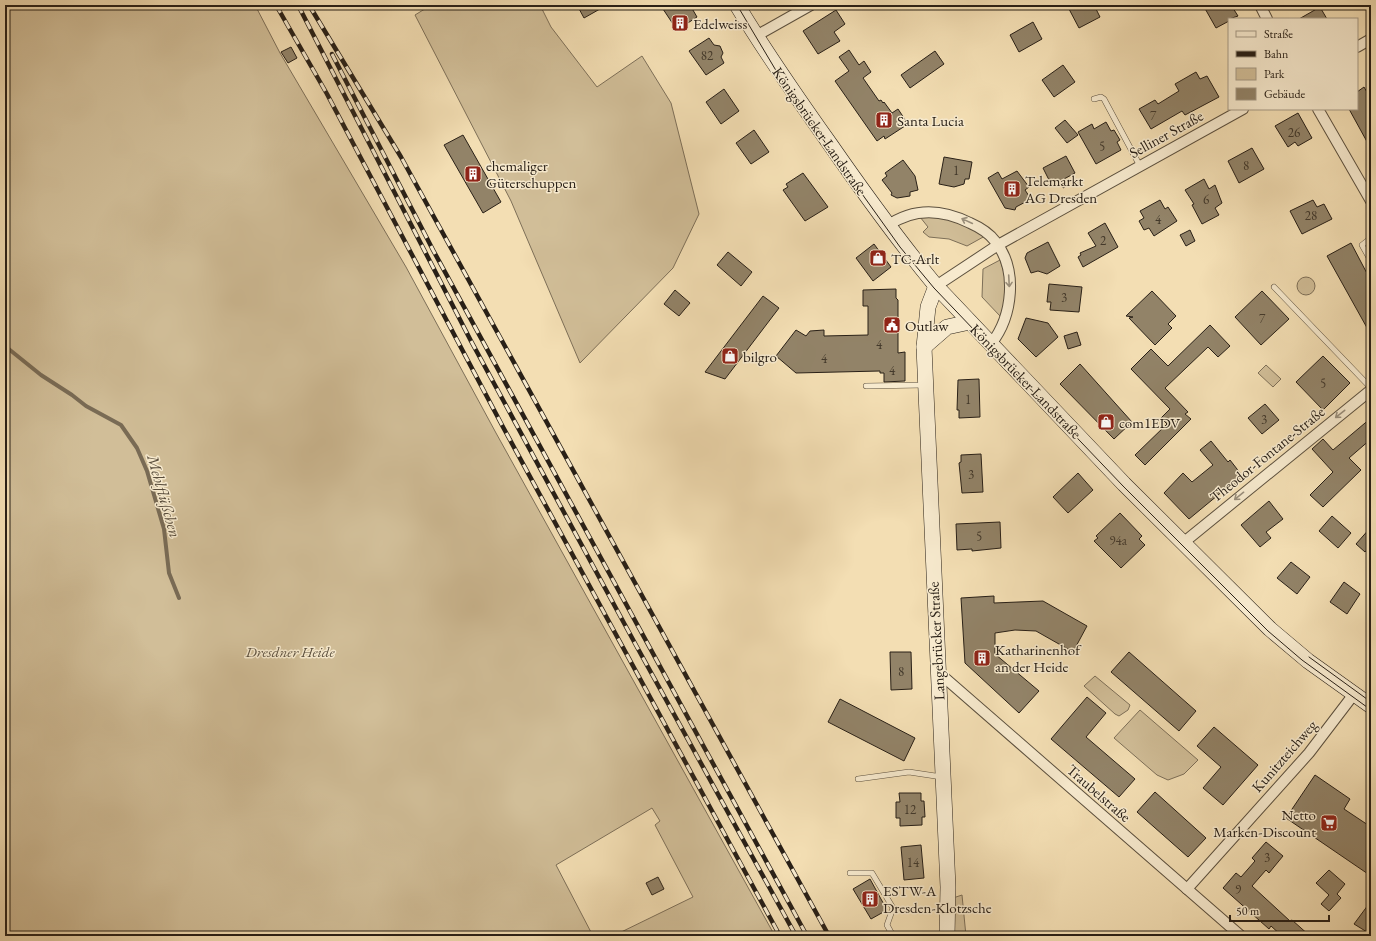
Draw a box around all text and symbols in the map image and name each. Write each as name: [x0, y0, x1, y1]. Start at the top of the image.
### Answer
building icon: Edelweiss: [670, 13, 690, 33]
place label: Edelweiss: [693, 14, 747, 33]
legend: [1228, 18, 1358, 110]
text: Straße: [1264, 26, 1293, 42]
text: Bahn: [1264, 46, 1289, 62]
house number: 82: [701, 47, 714, 64]
street label: Königsbrücker Landstraße: [768, 63, 872, 199]
text: Park: [1264, 66, 1285, 82]
text: Gebäude: [1264, 86, 1306, 102]
street label: Selliner Straße: [1126, 106, 1206, 162]
house number: 7: [1150, 107, 1157, 124]
building icon: Santa Lucia: [874, 110, 894, 130]
place label: Santa Lucia: [897, 111, 964, 130]
house number: 26: [1288, 124, 1300, 141]
house number: 5: [1099, 138, 1105, 155]
place label: ehemaliger Güterschuppen: [486, 156, 576, 192]
house number: 8: [1243, 157, 1249, 174]
house number: 1: [953, 162, 959, 179]
building icon: ehemaliger Güterschuppen: [463, 164, 483, 184]
place label: Telemarkt AG Dresden: [1024, 171, 1097, 207]
building icon: Telemarkt AG Dresden: [1002, 179, 1022, 199]
house number: 6: [1203, 191, 1209, 208]
house number: 28: [1305, 207, 1317, 224]
house number: 4: [1155, 211, 1162, 228]
one-way arrow: [961, 217, 973, 225]
house number: 2: [1100, 232, 1107, 249]
shop icon: TC-Arlt: [868, 248, 888, 268]
place label: TC-Arlt: [891, 249, 940, 268]
one-way arrow: [1006, 274, 1013, 287]
house number: 3: [1061, 289, 1067, 306]
house number: 7: [1259, 310, 1266, 327]
public building icon: Outlaw: [882, 315, 902, 335]
place label: Outlaw: [905, 316, 949, 335]
street label: Königsbrücker Landstraße: [966, 320, 1086, 443]
house number: 4: [876, 336, 883, 353]
shop icon: bilgro: [720, 346, 740, 366]
place label: bilgro: [743, 347, 777, 366]
house number: 4: [821, 350, 828, 367]
house number: 4: [889, 362, 896, 379]
house number: 5: [1320, 375, 1326, 392]
house number: 1: [965, 391, 971, 408]
street label: Theodor-Fontane-Straße: [1206, 402, 1328, 506]
one-way arrow: [1335, 410, 1346, 419]
house number: 3: [1261, 411, 1267, 428]
shop icon: com1EDV: [1096, 412, 1116, 432]
place label: com1EDV: [1119, 413, 1181, 432]
water label: Mehlflüßchen: [142, 451, 186, 540]
house number: 3: [968, 466, 974, 483]
one-way arrow: [1234, 491, 1245, 500]
house number: 5: [976, 528, 982, 545]
house number: 94a: [1109, 532, 1128, 549]
street label: Langebrücker Straße: [923, 581, 949, 701]
place label: Katharinenhof an der Heide: [995, 640, 1082, 676]
park label: Dresdner Heide: [244, 642, 335, 661]
building icon: Katharinenhof an der Heide: [972, 648, 992, 668]
house number: 8: [898, 663, 904, 680]
street label: Kunitzteichweg: [1247, 715, 1321, 796]
street label: Traubelstraße: [1063, 760, 1135, 826]
house number: 12: [904, 801, 917, 818]
place label: Netto Marken-Discount: [1213, 805, 1316, 841]
supermarket icon: Netto Marken-Discount: [1319, 813, 1339, 833]
house number: 3: [1264, 849, 1270, 866]
house number: 14: [907, 854, 920, 871]
place label: ESTW-A Dresden-Klotzsche: [883, 881, 992, 917]
house number: 9: [1235, 881, 1242, 898]
building icon: ESTW-A Dresden-Klotzsche: [860, 889, 880, 909]
scale bar: [1230, 897, 1329, 923]
text: 50 m: [1236, 903, 1260, 919]

